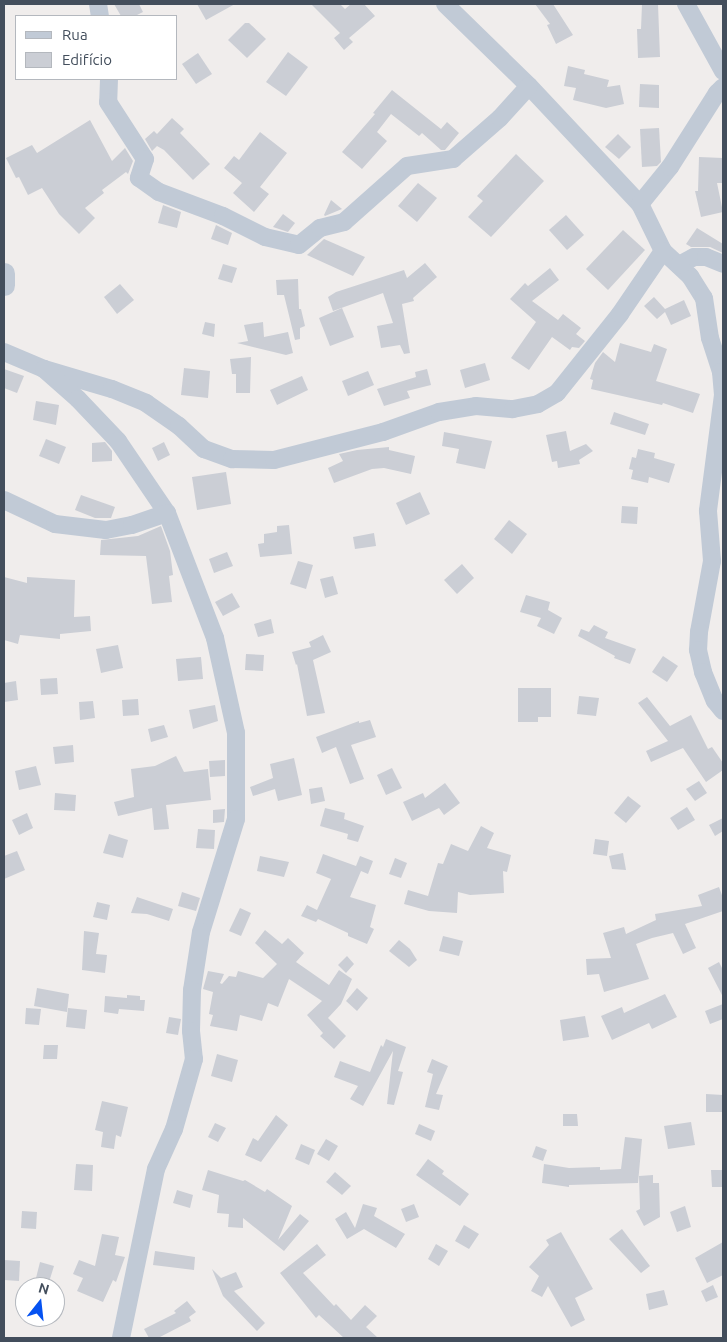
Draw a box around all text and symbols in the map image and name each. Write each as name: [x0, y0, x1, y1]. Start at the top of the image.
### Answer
legend: [15, 15, 178, 80]
text: Rua: [62, 26, 88, 43]
text: Edifício: [62, 51, 112, 68]
north arrow: [15, 1277, 65, 1327]
text: N: [37, 1279, 51, 1298]

